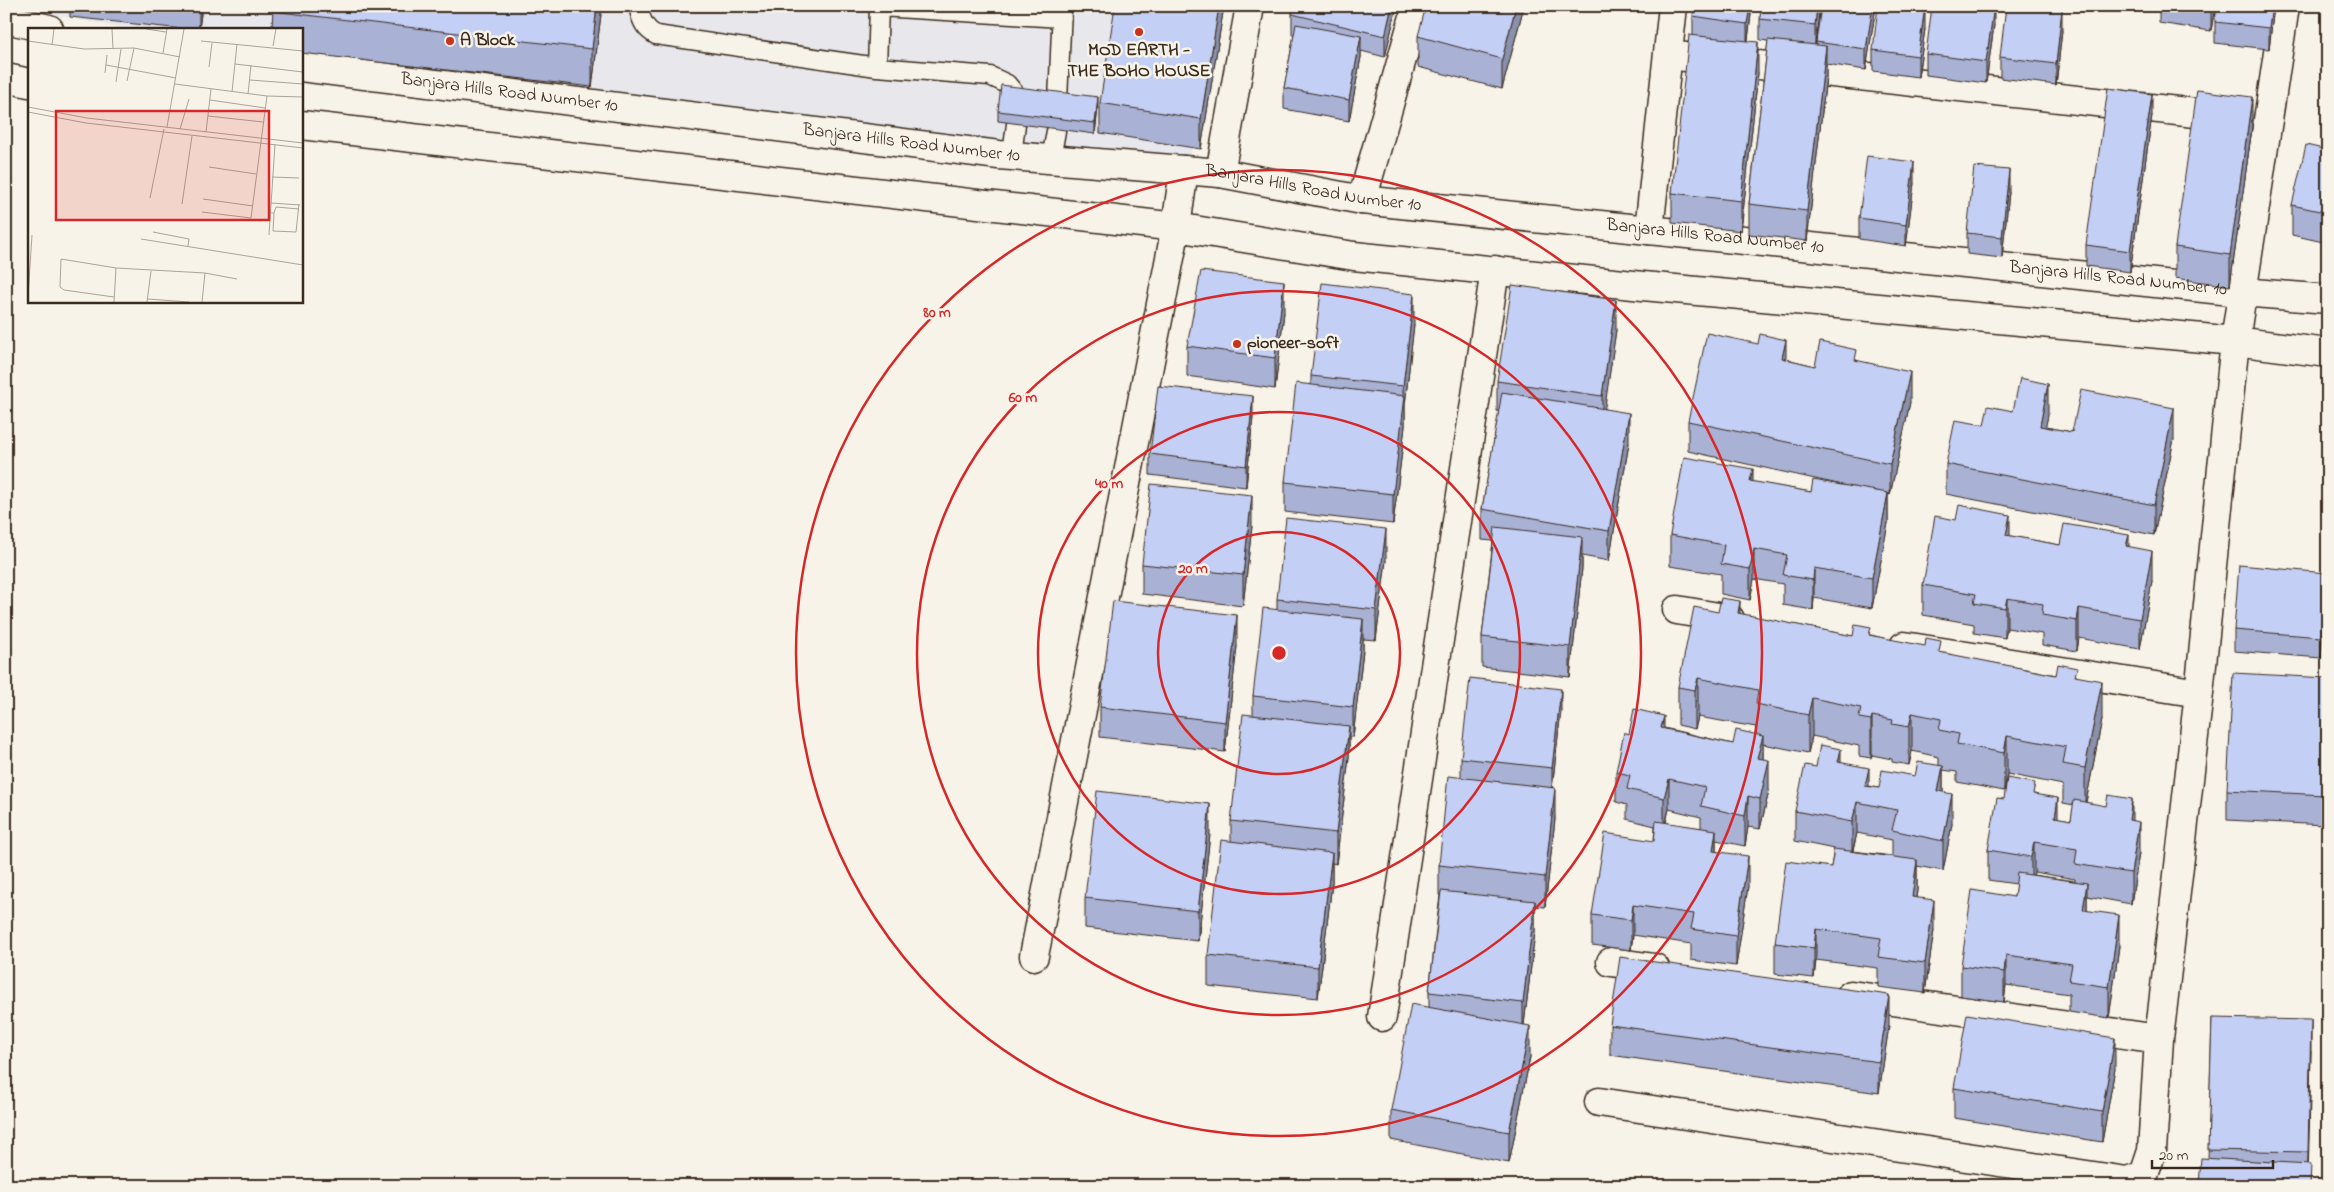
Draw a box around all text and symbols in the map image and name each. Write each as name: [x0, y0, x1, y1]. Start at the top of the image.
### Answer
marker: MOD EARTH - THE BOHO HOUSE: [1133, 26, 1145, 38]
inset map: [28, 28, 302, 302]
place label: A Block: [460, 28, 516, 54]
marker: A Block: [444, 35, 456, 47]
place label: MOD EARTH - THE BOHO HOUSE: [1067, 38, 1211, 85]
street label: Banjara Hills Road Number 10: [398, 67, 620, 120]
street label: Banjara Hills Road Number 10: [800, 117, 1021, 170]
street label: Banjara Hills Road Number 10: [1203, 159, 1423, 219]
street label: Banjara Hills Road Number 10: [1604, 213, 1826, 261]
street label: Banjara Hills Road Number 10: [2007, 255, 2228, 303]
text: 80 m: [922, 302, 951, 324]
place label: pioneer-soft: [1247, 331, 1340, 357]
marker: pioneer-soft: [1231, 338, 1243, 350]
text: 60 m: [1008, 387, 1038, 409]
text: 40 m: [1094, 473, 1123, 495]
text: 20 m: [1177, 558, 1208, 580]
centre of rings: [1270, 644, 1288, 662]
scale bar: [2152, 1137, 2273, 1169]
text: 20 m: [2159, 1145, 2189, 1167]

